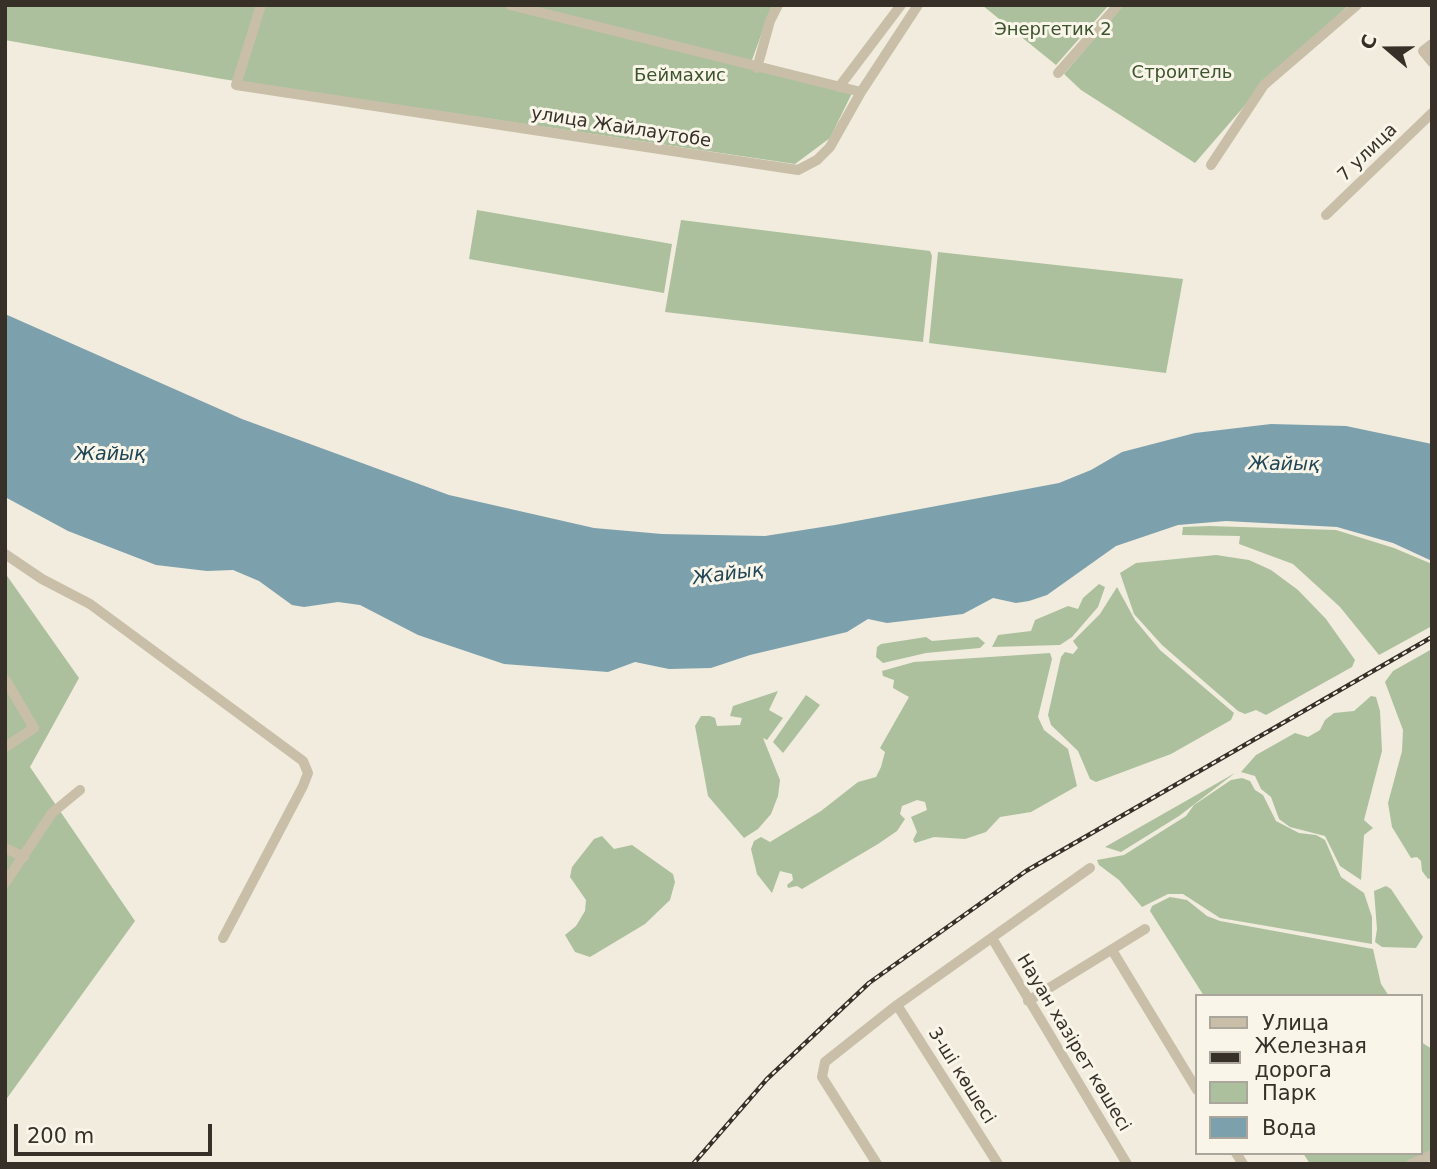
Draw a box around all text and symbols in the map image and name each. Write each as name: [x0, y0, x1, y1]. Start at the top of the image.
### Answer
north arrow: [1353, 14, 1423, 84]
park label: Энергетик 2: [994, 19, 1112, 41]
text: С: [1356, 32, 1381, 52]
park label: Строитель: [1132, 62, 1232, 84]
park label: Беймахис: [634, 65, 726, 87]
street label: улица Жайлаутобе: [530, 103, 712, 153]
street label: 7 улица: [1334, 119, 1402, 187]
water label: Жайық: [75, 444, 145, 466]
water label: Жайық: [1248, 453, 1320, 477]
water label: Жайық: [691, 559, 765, 591]
street label: Науан хазірет көшесі: [1011, 950, 1135, 1136]
legend: [1196, 994, 1423, 1155]
text: Улица: [1262, 1011, 1329, 1035]
street label: 3-шi көшесі: [923, 1024, 999, 1128]
text: Железная дорога: [1255, 1034, 1367, 1082]
text: Парк: [1262, 1081, 1317, 1105]
scale bar: [18, 1110, 215, 1154]
text: Вода: [1262, 1116, 1317, 1140]
text: 200 m: [27, 1124, 94, 1148]

